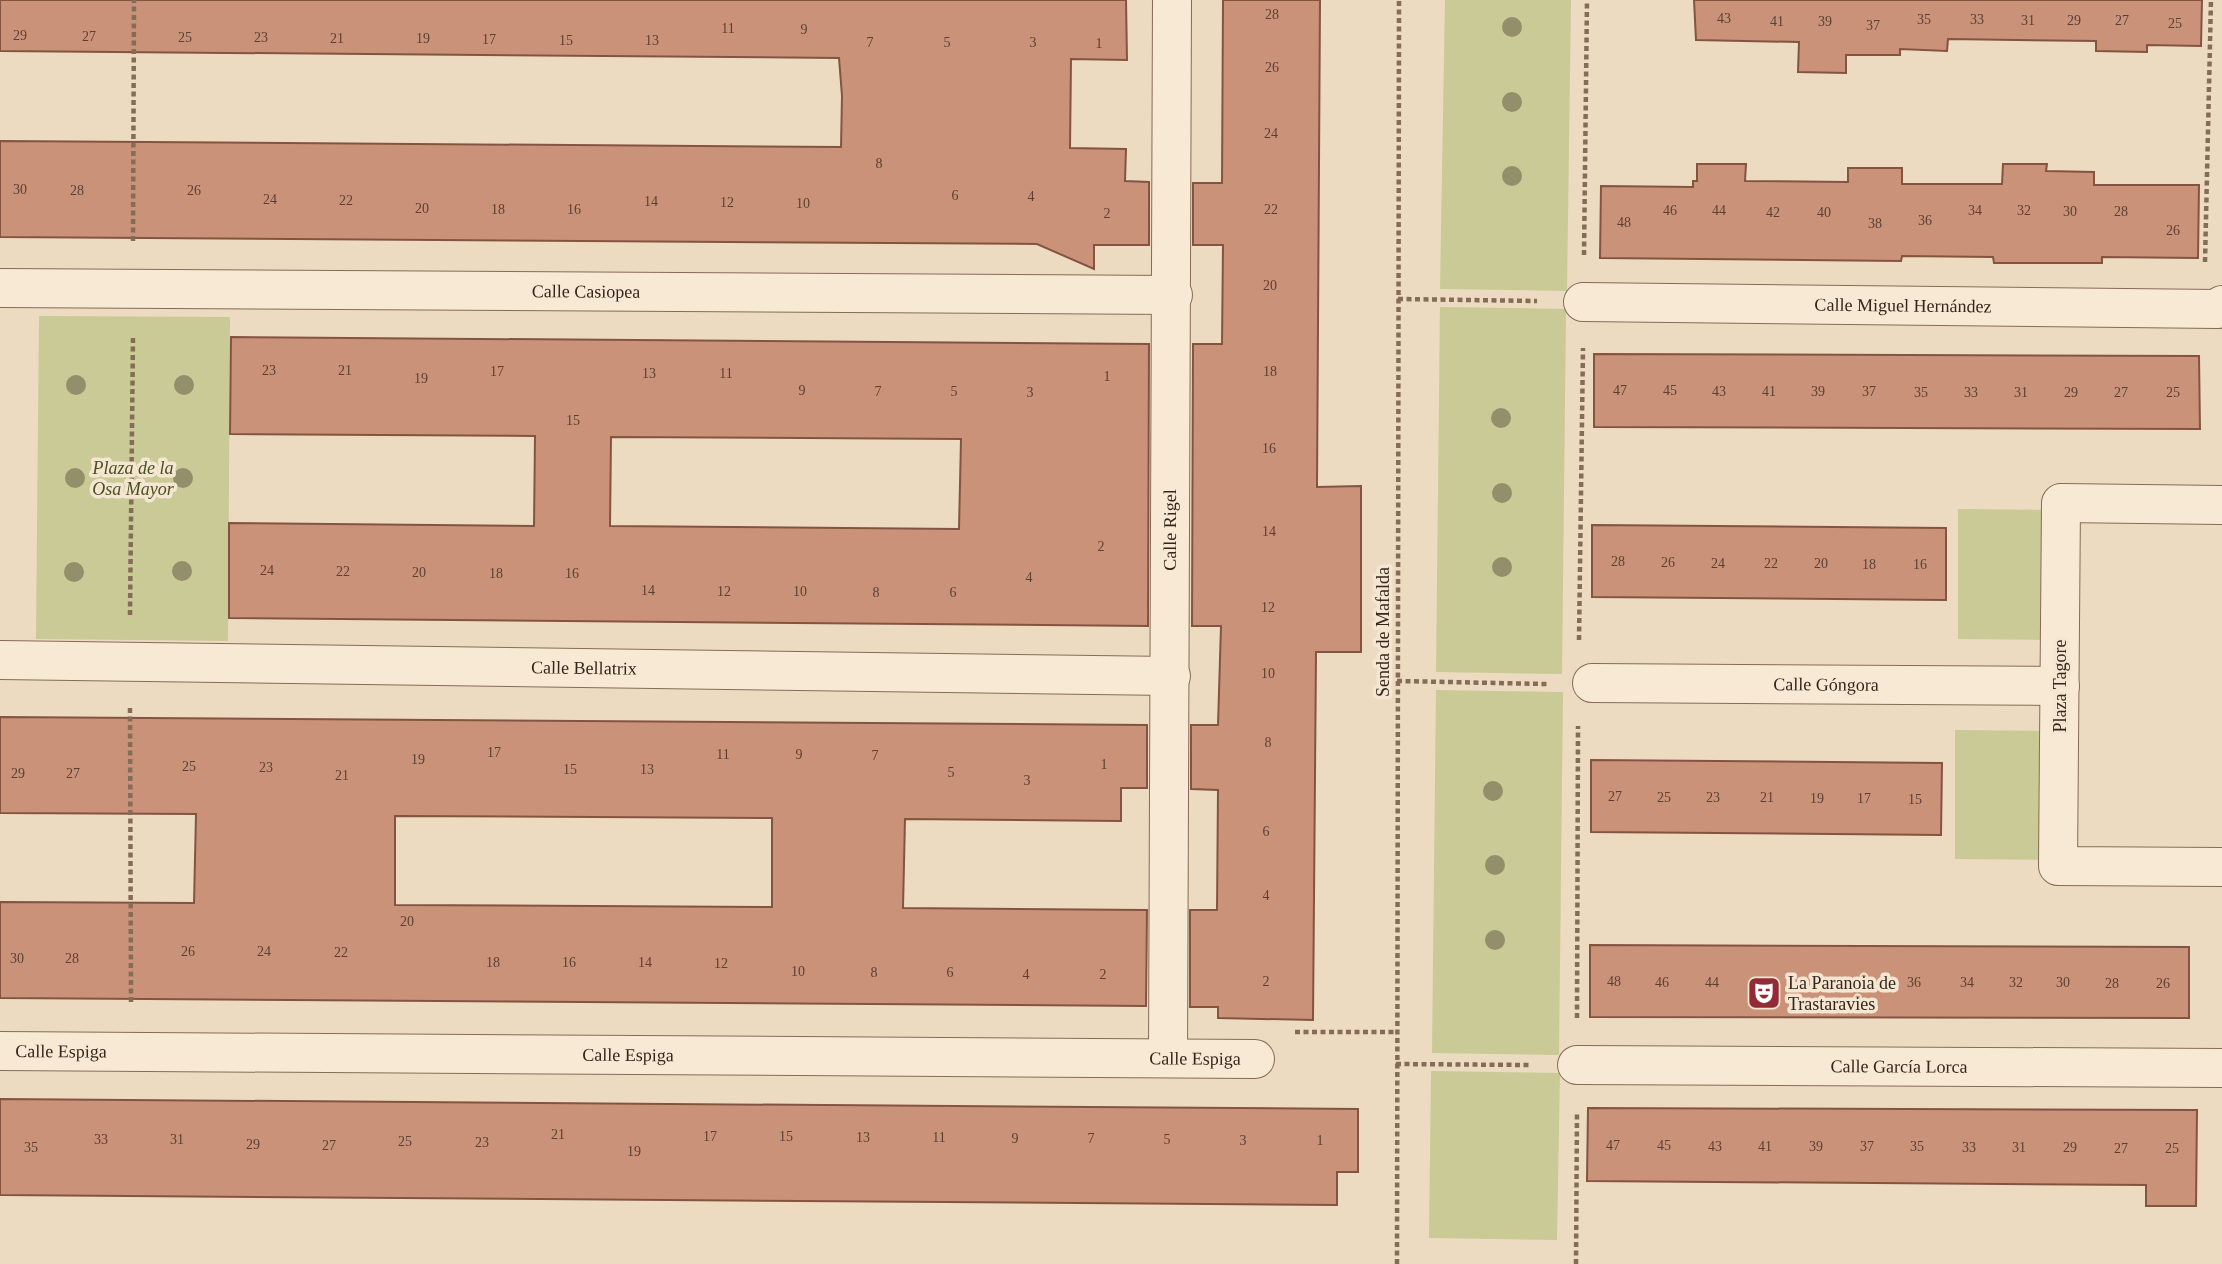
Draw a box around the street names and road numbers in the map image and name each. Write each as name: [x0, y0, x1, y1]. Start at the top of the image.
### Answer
street label: Calle Casiopea: [532, 281, 640, 302]
street label: Calle Miguel Hernández: [1814, 295, 1992, 317]
street label: Calle Rigel: [1160, 489, 1180, 571]
street label: Senda de Mafalda: [1373, 567, 1393, 697]
street label: Plaza Tagore: [2050, 640, 2070, 732]
street label: Calle Bellatrix: [531, 657, 637, 679]
street label: Calle Góngora: [1773, 674, 1879, 695]
street label: Calle Espiga: [15, 1041, 107, 1062]
street label: Calle Espiga: [582, 1045, 674, 1065]
street label: Calle Espiga: [1149, 1048, 1241, 1069]
street label: Calle García Lorca: [1830, 1056, 1968, 1077]

